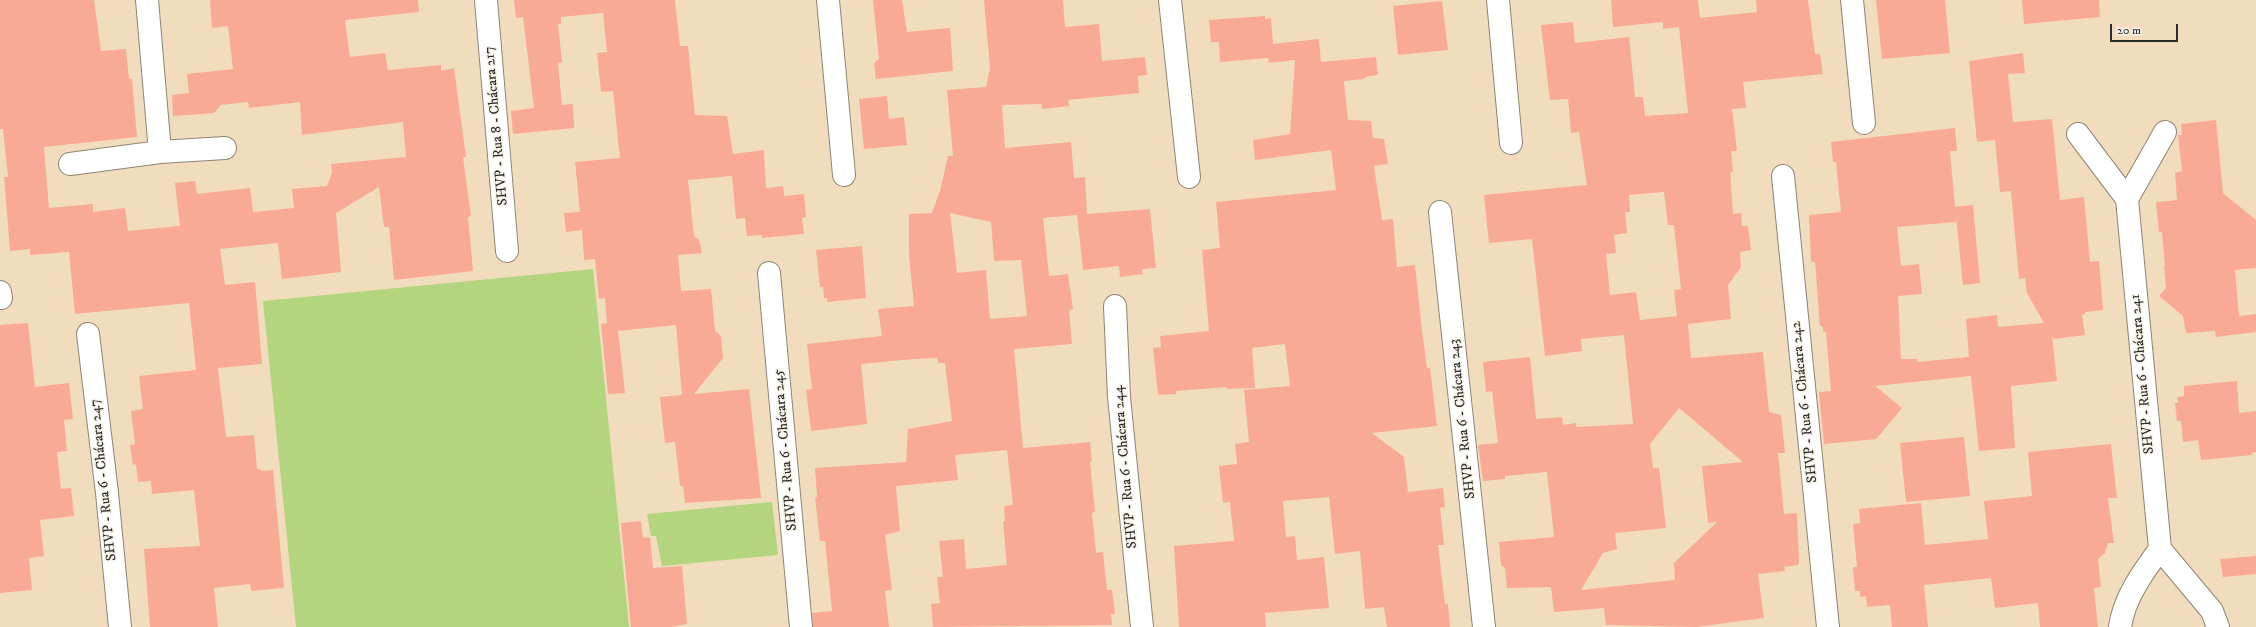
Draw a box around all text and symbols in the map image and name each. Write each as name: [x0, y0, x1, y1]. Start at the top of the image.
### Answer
scale bar: [2112, 16, 2180, 42]
text: 20 m: [2117, 23, 2141, 38]
street label: SHVP - Rua 8 - Chácara 217: [482, 46, 512, 206]
street label: SHVP - Rua 6 - Chácara 241: [2128, 293, 2158, 455]
street label: SHVP - Rua 6 - Chácara 242: [1788, 320, 1822, 484]
street label: SHVP - Rua 6 - Chácara 243: [1446, 338, 1480, 500]
street label: SHVP - Rua 6 - Chácara 245: [771, 368, 801, 532]
street label: SHVP - Rua 6 - Chácara 244: [1111, 385, 1141, 549]
street label: SHVP - Rua 6 - Chácara 247: [87, 398, 121, 562]

